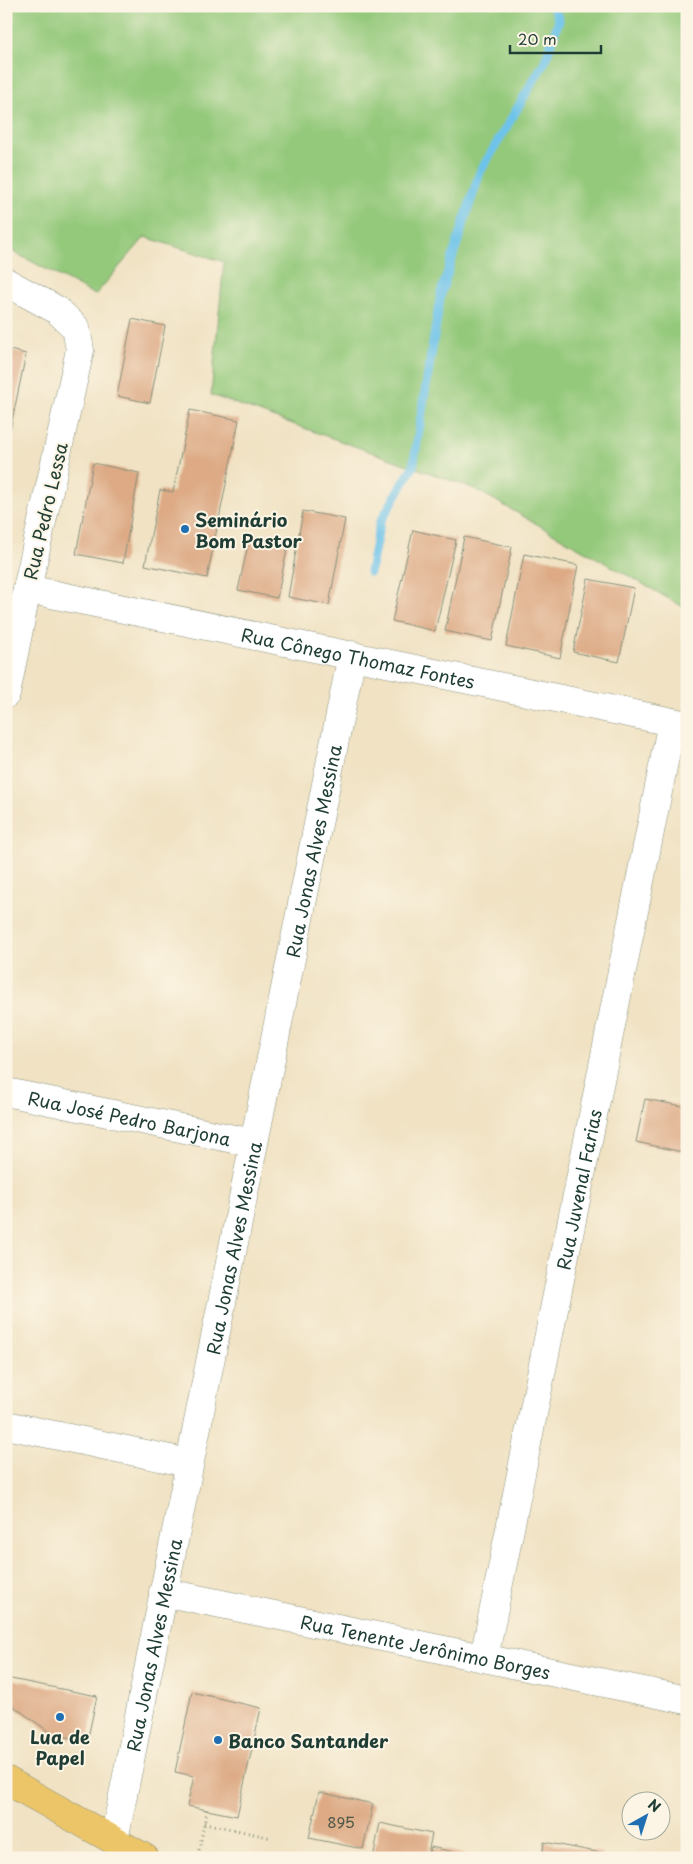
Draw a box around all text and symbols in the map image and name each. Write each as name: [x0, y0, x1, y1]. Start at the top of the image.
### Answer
scale bar: [510, 22, 602, 54]
text: 20 m: [518, 27, 557, 50]
street label: Rua Pedro Lessa: [16, 439, 74, 582]
place label: Seminário Bom Pastor: [195, 506, 303, 554]
marker: Seminário Bom Pastor: [179, 523, 191, 535]
street label: Rua Cônego Thomaz Fontes: [239, 620, 477, 694]
street label: Rua Jonas Alves Messina: [278, 741, 347, 960]
street label: Rua José Pedro Barjona: [26, 1083, 233, 1152]
street label: Rua Juvenal Farias: [549, 1107, 607, 1272]
street label: Rua Jonas Alves Messina: [198, 1138, 268, 1357]
street label: Rua Jonas Alves Messina: [119, 1535, 188, 1754]
street label: Rua Tenente Jerônimo Borges: [298, 1607, 553, 1685]
marker: Lua de Papel: [54, 1711, 66, 1723]
place label: Lua de Papel: [30, 1723, 90, 1771]
place label: Banco Santander: [228, 1727, 389, 1754]
marker: Banco Santander: [212, 1734, 224, 1746]
north arrow: [620, 1792, 670, 1842]
text: N: [644, 1794, 665, 1817]
house number: 895: [327, 1810, 355, 1833]

